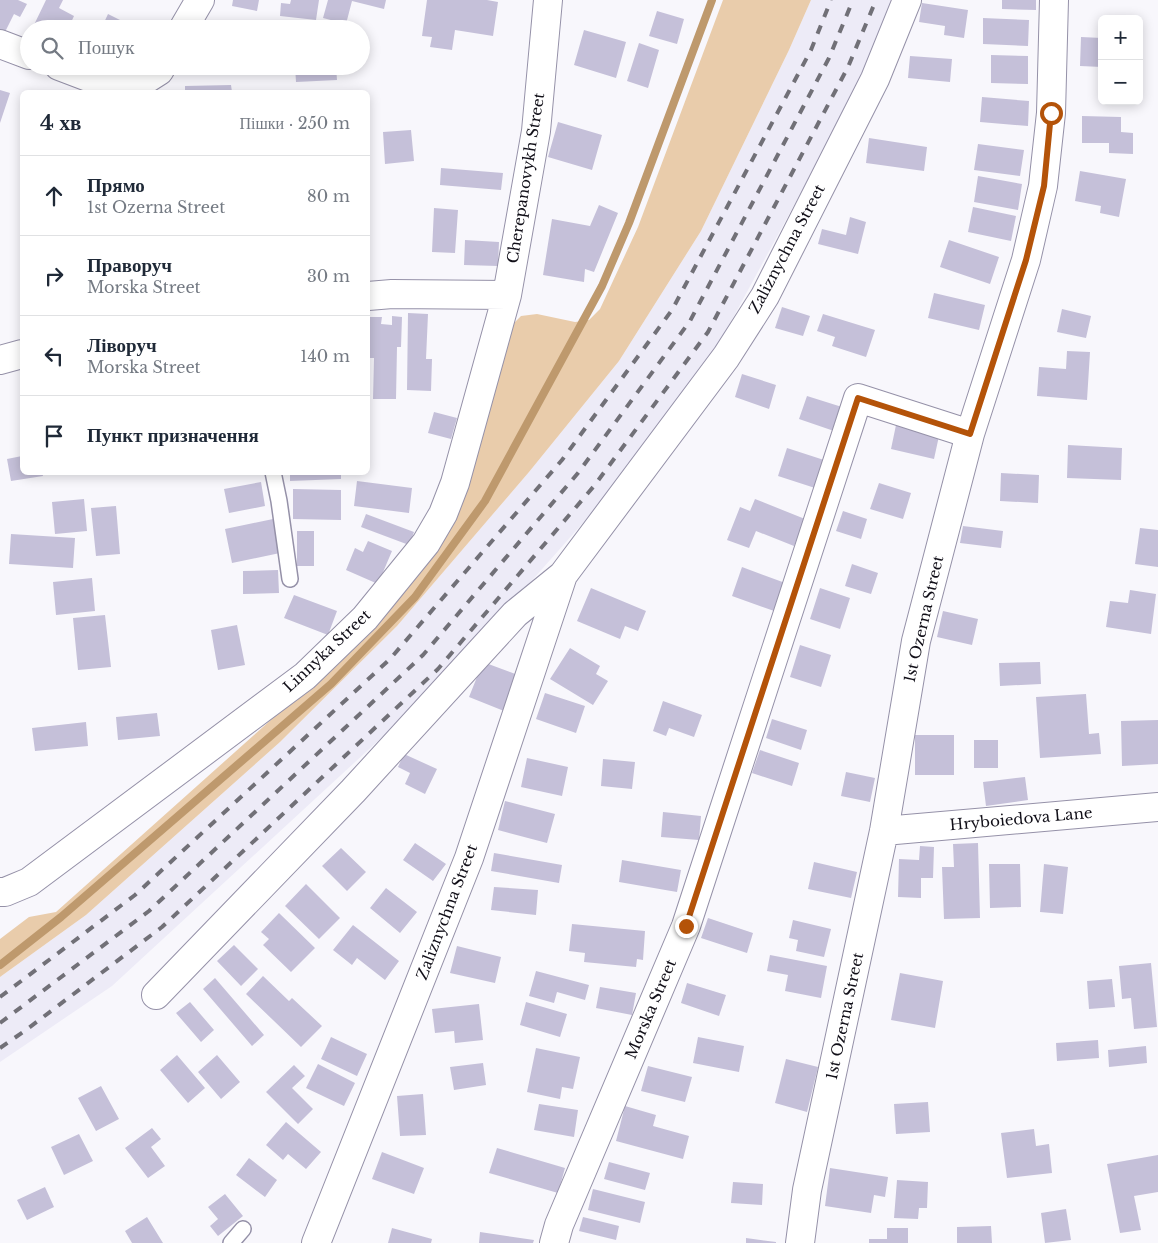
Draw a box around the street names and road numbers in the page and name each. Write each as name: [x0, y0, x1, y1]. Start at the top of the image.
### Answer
street label: Cherepanovykh Street: [503, 91, 548, 265]
street label: Zaliznychna Street: [744, 181, 829, 317]
street label: 1st Ozerna Street: [900, 553, 947, 684]
street label: Linnyka Street: [279, 605, 375, 696]
street label: Hryboiedova Lane: [949, 803, 1093, 834]
street label: Zaliznychna Street: [412, 841, 481, 982]
street label: 1st Ozerna Street: [822, 950, 867, 1081]
street label: Morska Street: [621, 956, 680, 1062]

